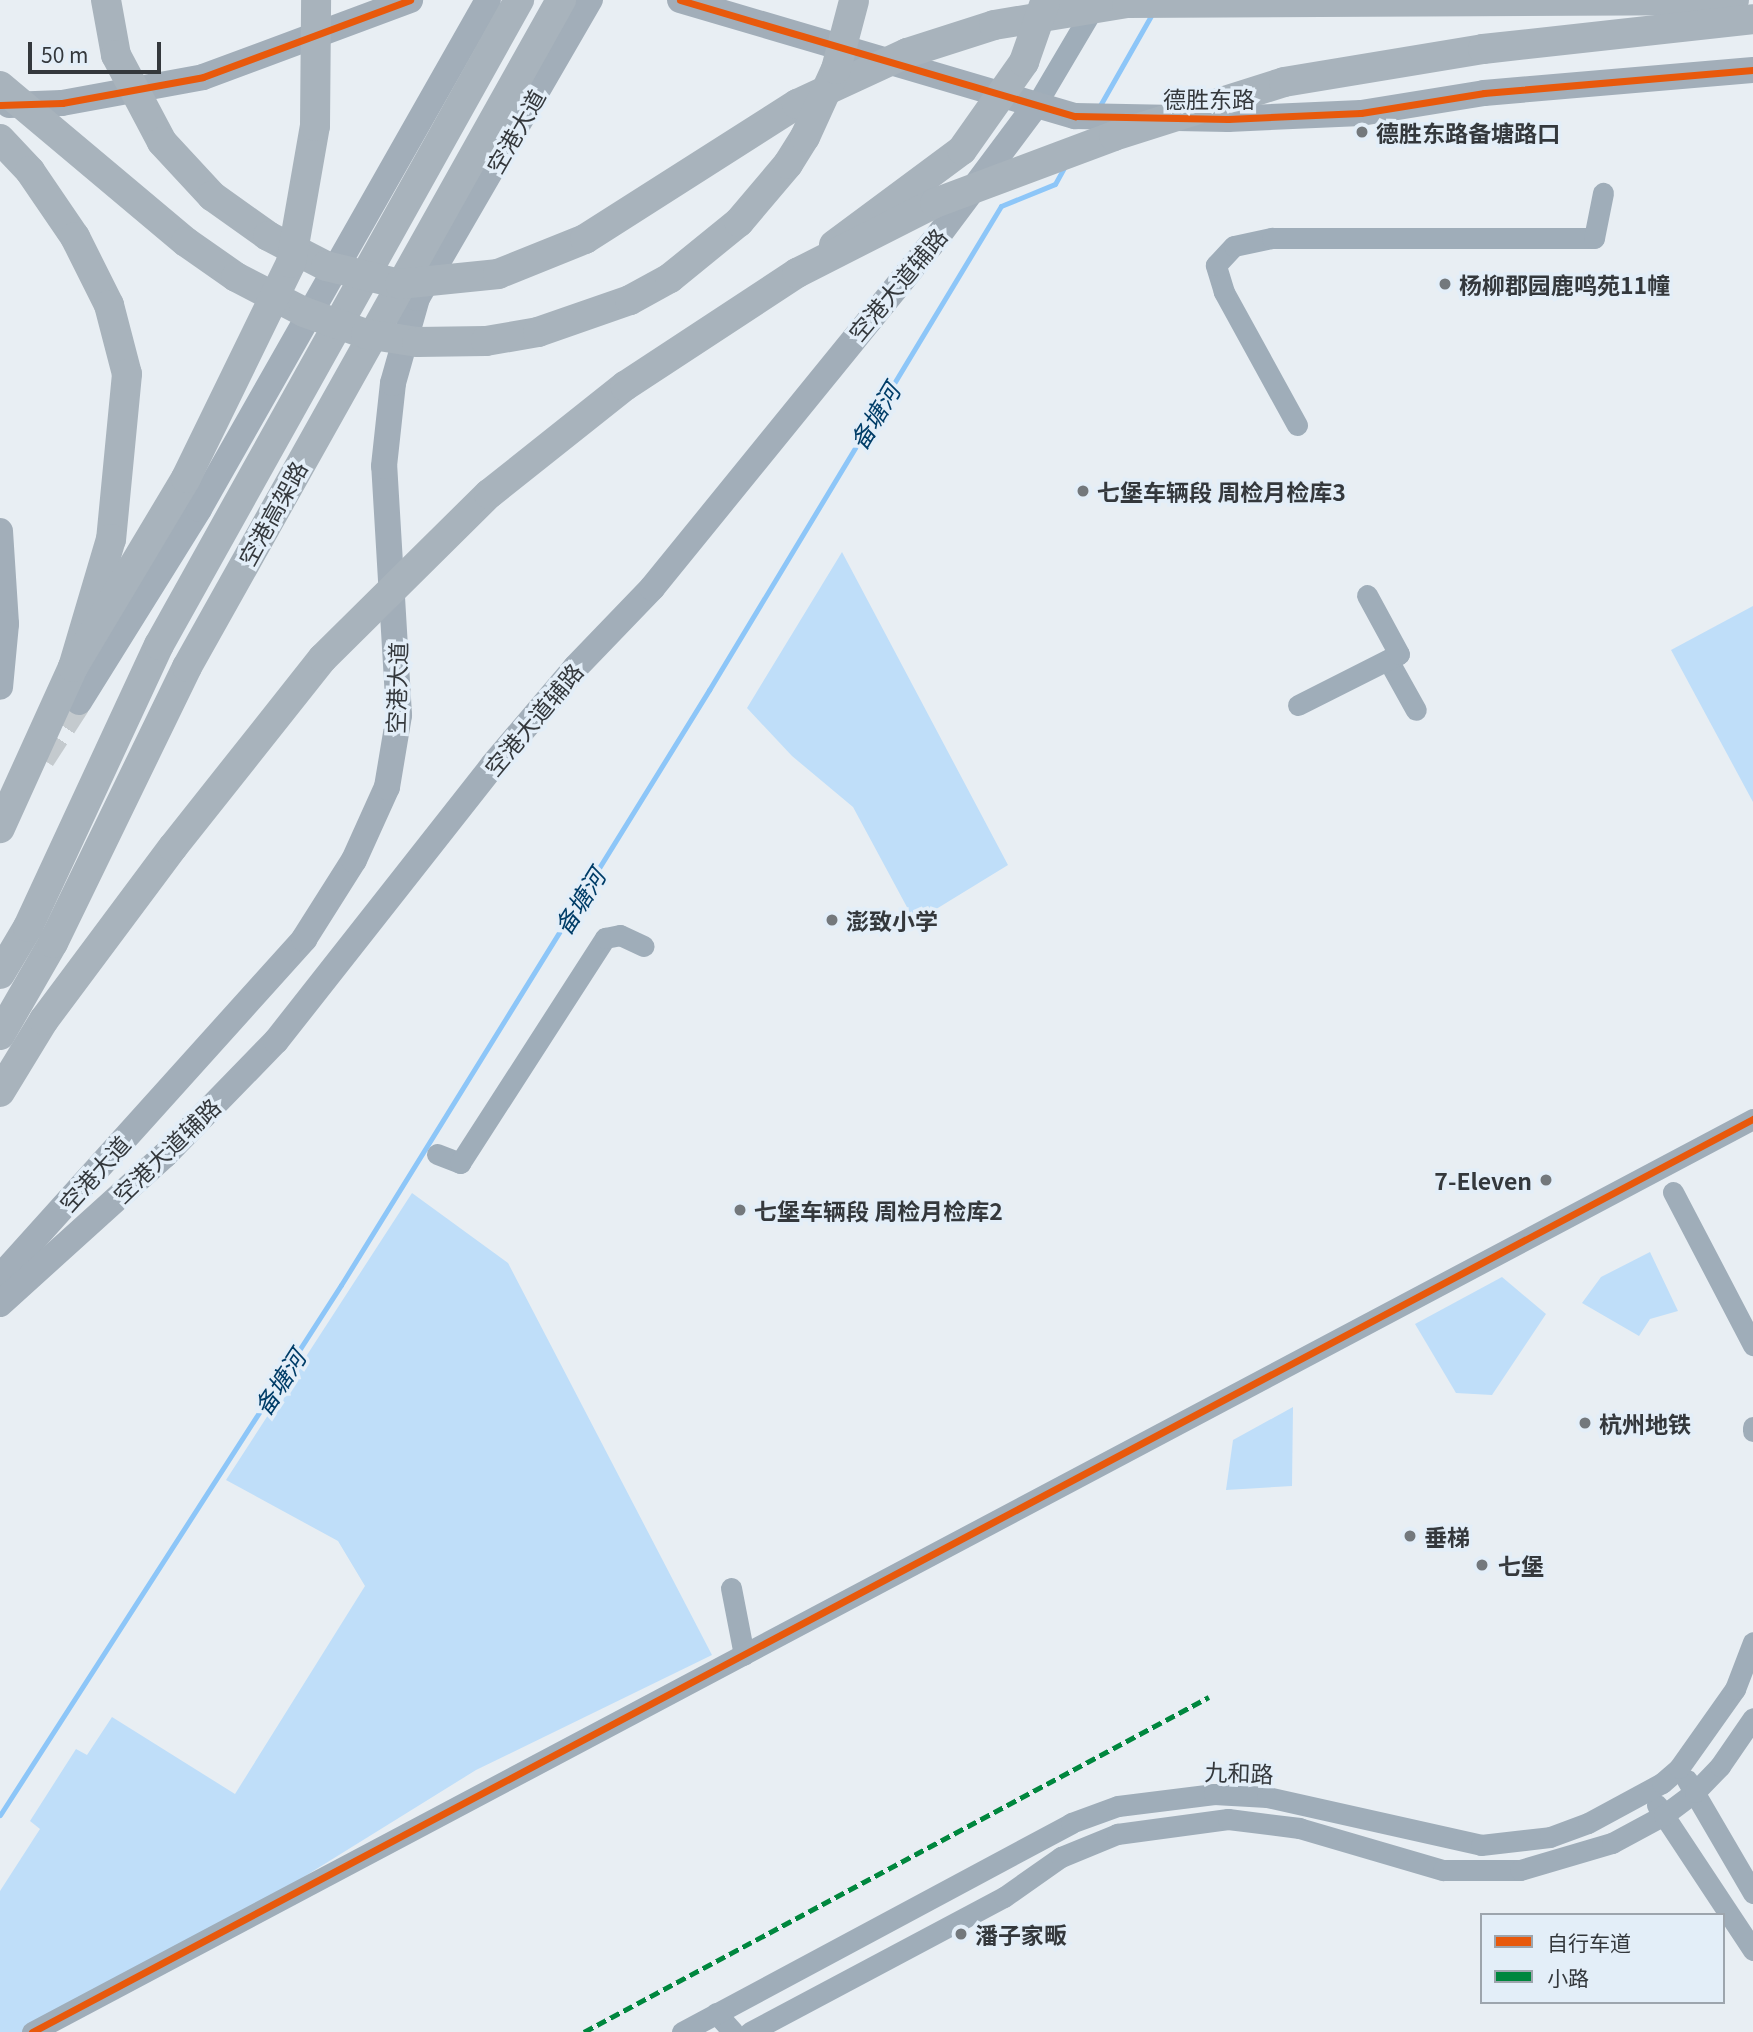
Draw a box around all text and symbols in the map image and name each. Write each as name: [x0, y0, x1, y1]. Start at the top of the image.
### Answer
scale bar: [32, 28, 164, 72]
text: 50 m: [41, 39, 88, 69]
street label: 空港大道: [480, 84, 550, 178]
street label: 德胜东路: [1163, 84, 1255, 112]
place label: 德胜东路备塘路口: [1376, 118, 1560, 146]
marker: 德胜东路备塘路口: [1354, 124, 1370, 140]
street label: 空港大道辅路: [842, 222, 952, 346]
place label: 杨柳郡园鹿鸣苑11幢: [1459, 270, 1670, 298]
marker: 杨柳郡园鹿鸣苑11幢: [1437, 276, 1453, 292]
water label: 备塘河: [843, 378, 905, 454]
street label: 空港高架路: [232, 456, 312, 570]
place label: 七堡车辆段 周检月检库3: [1097, 477, 1346, 505]
marker: 七堡车辆段 周检月检库3: [1075, 483, 1091, 499]
street label: 空港大道: [381, 642, 411, 734]
street label: 空港大道辅路: [478, 657, 588, 781]
water label: 备塘河: [548, 863, 610, 939]
place label: 澎致小学: [846, 906, 938, 934]
marker: 澎致小学: [824, 912, 840, 928]
street label: 空港大道辅路: [107, 1092, 225, 1208]
street label: 空港大道: [53, 1130, 135, 1216]
place label: 7-Eleven: [1434, 1166, 1532, 1194]
marker: 7-Eleven: [1538, 1172, 1554, 1188]
place label: 七堡车辆段 周检月检库2: [754, 1196, 1003, 1224]
marker: 七堡车辆段 周检月检库2: [732, 1202, 748, 1218]
water label: 备塘河: [247, 1344, 311, 1420]
place label: 杭州地铁: [1599, 1409, 1691, 1437]
marker: 杭州地铁: [1577, 1415, 1593, 1431]
place label: 垂梯: [1424, 1522, 1470, 1550]
marker: 垂梯: [1402, 1528, 1418, 1544]
place label: 七堡: [1498, 1551, 1544, 1579]
marker: 七堡: [1472, 1555, 1492, 1575]
street label: 九和路: [1204, 1757, 1274, 1787]
legend: [1480, 1913, 1725, 2004]
place label: 潘子家畈: [975, 1920, 1067, 1948]
marker: 潘子家畈: [953, 1926, 969, 1942]
text: 自行车道: [1547, 1927, 1631, 1957]
text: 小路: [1547, 1962, 1589, 1992]

